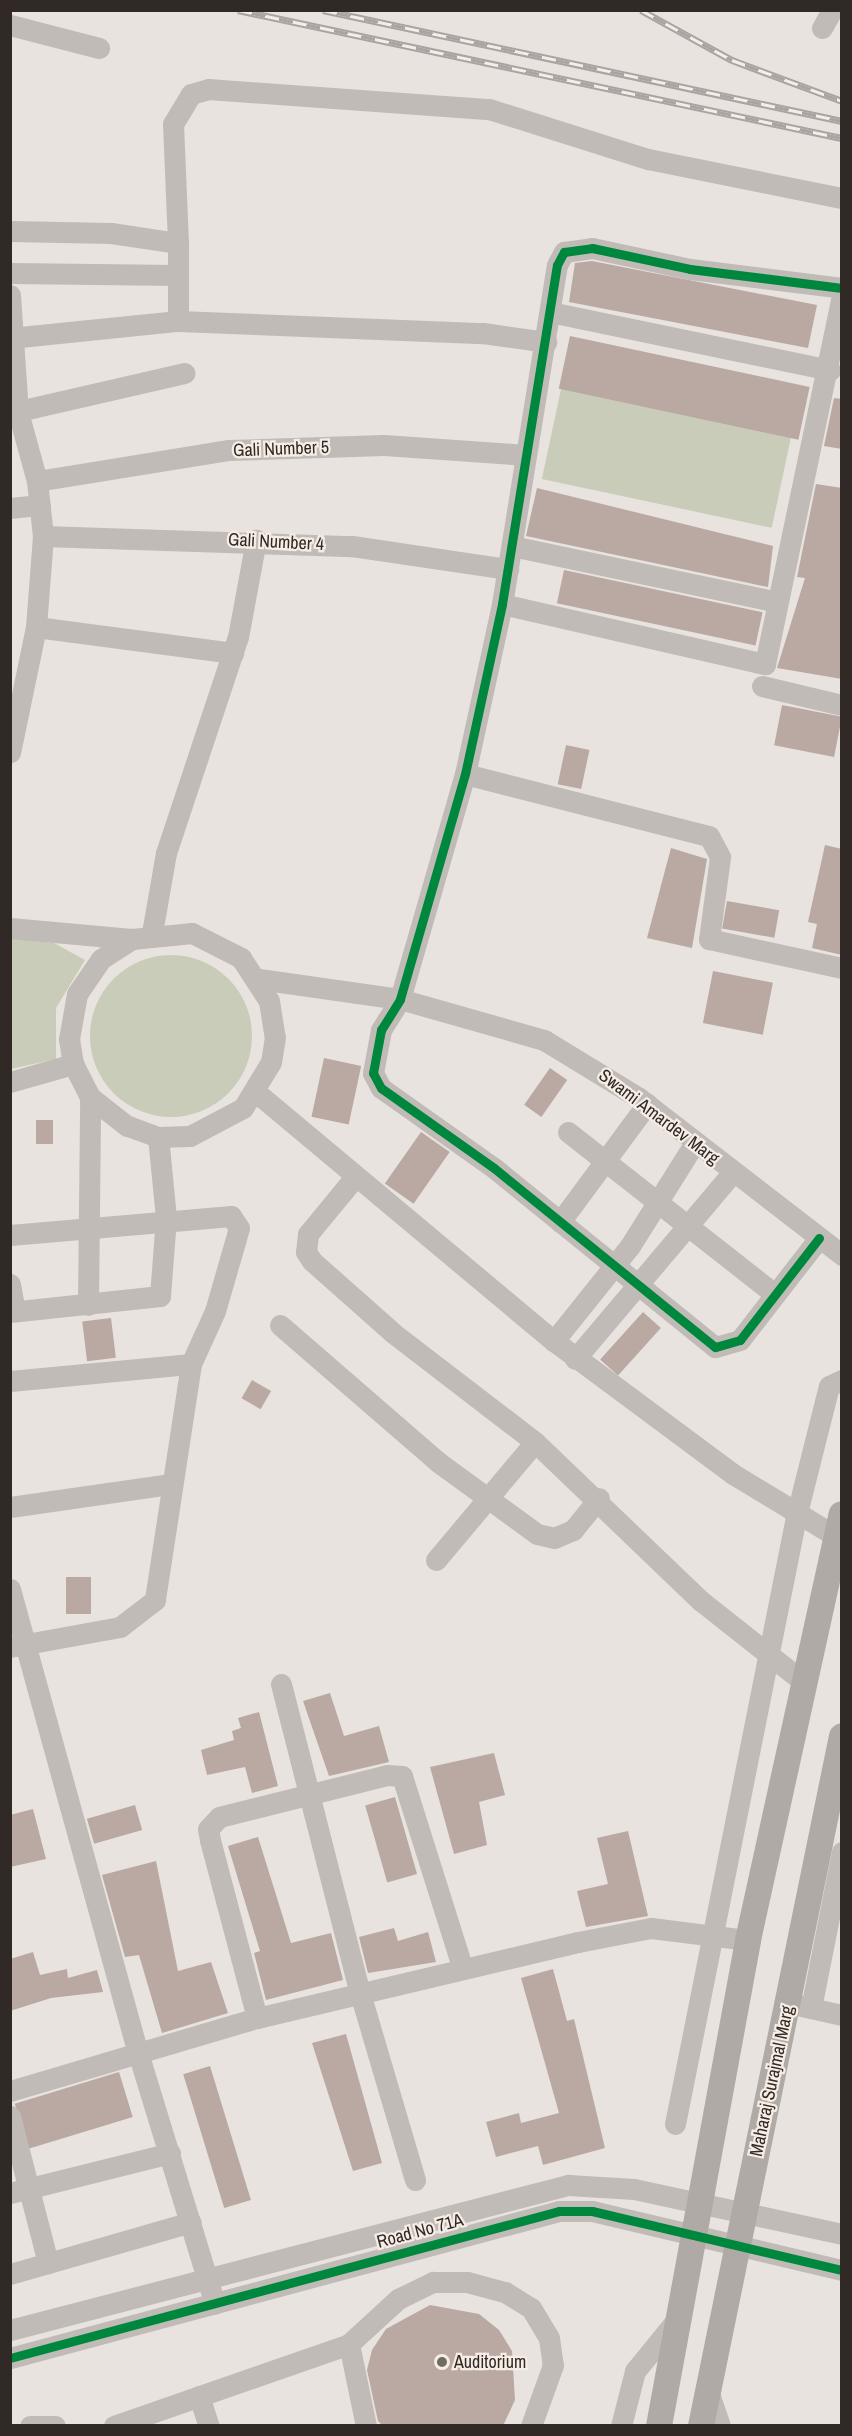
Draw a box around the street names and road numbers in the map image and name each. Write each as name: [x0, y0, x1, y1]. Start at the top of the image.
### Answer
street label: Gali Number 5: [233, 437, 329, 461]
street label: Gali Number 4: [228, 529, 324, 555]
street label: Swami Amardev Marg: [594, 1064, 724, 1170]
street label: Maharaj Surajmal Marg: [745, 2004, 799, 2158]
street label: Road No 71A: [374, 2209, 466, 2253]

